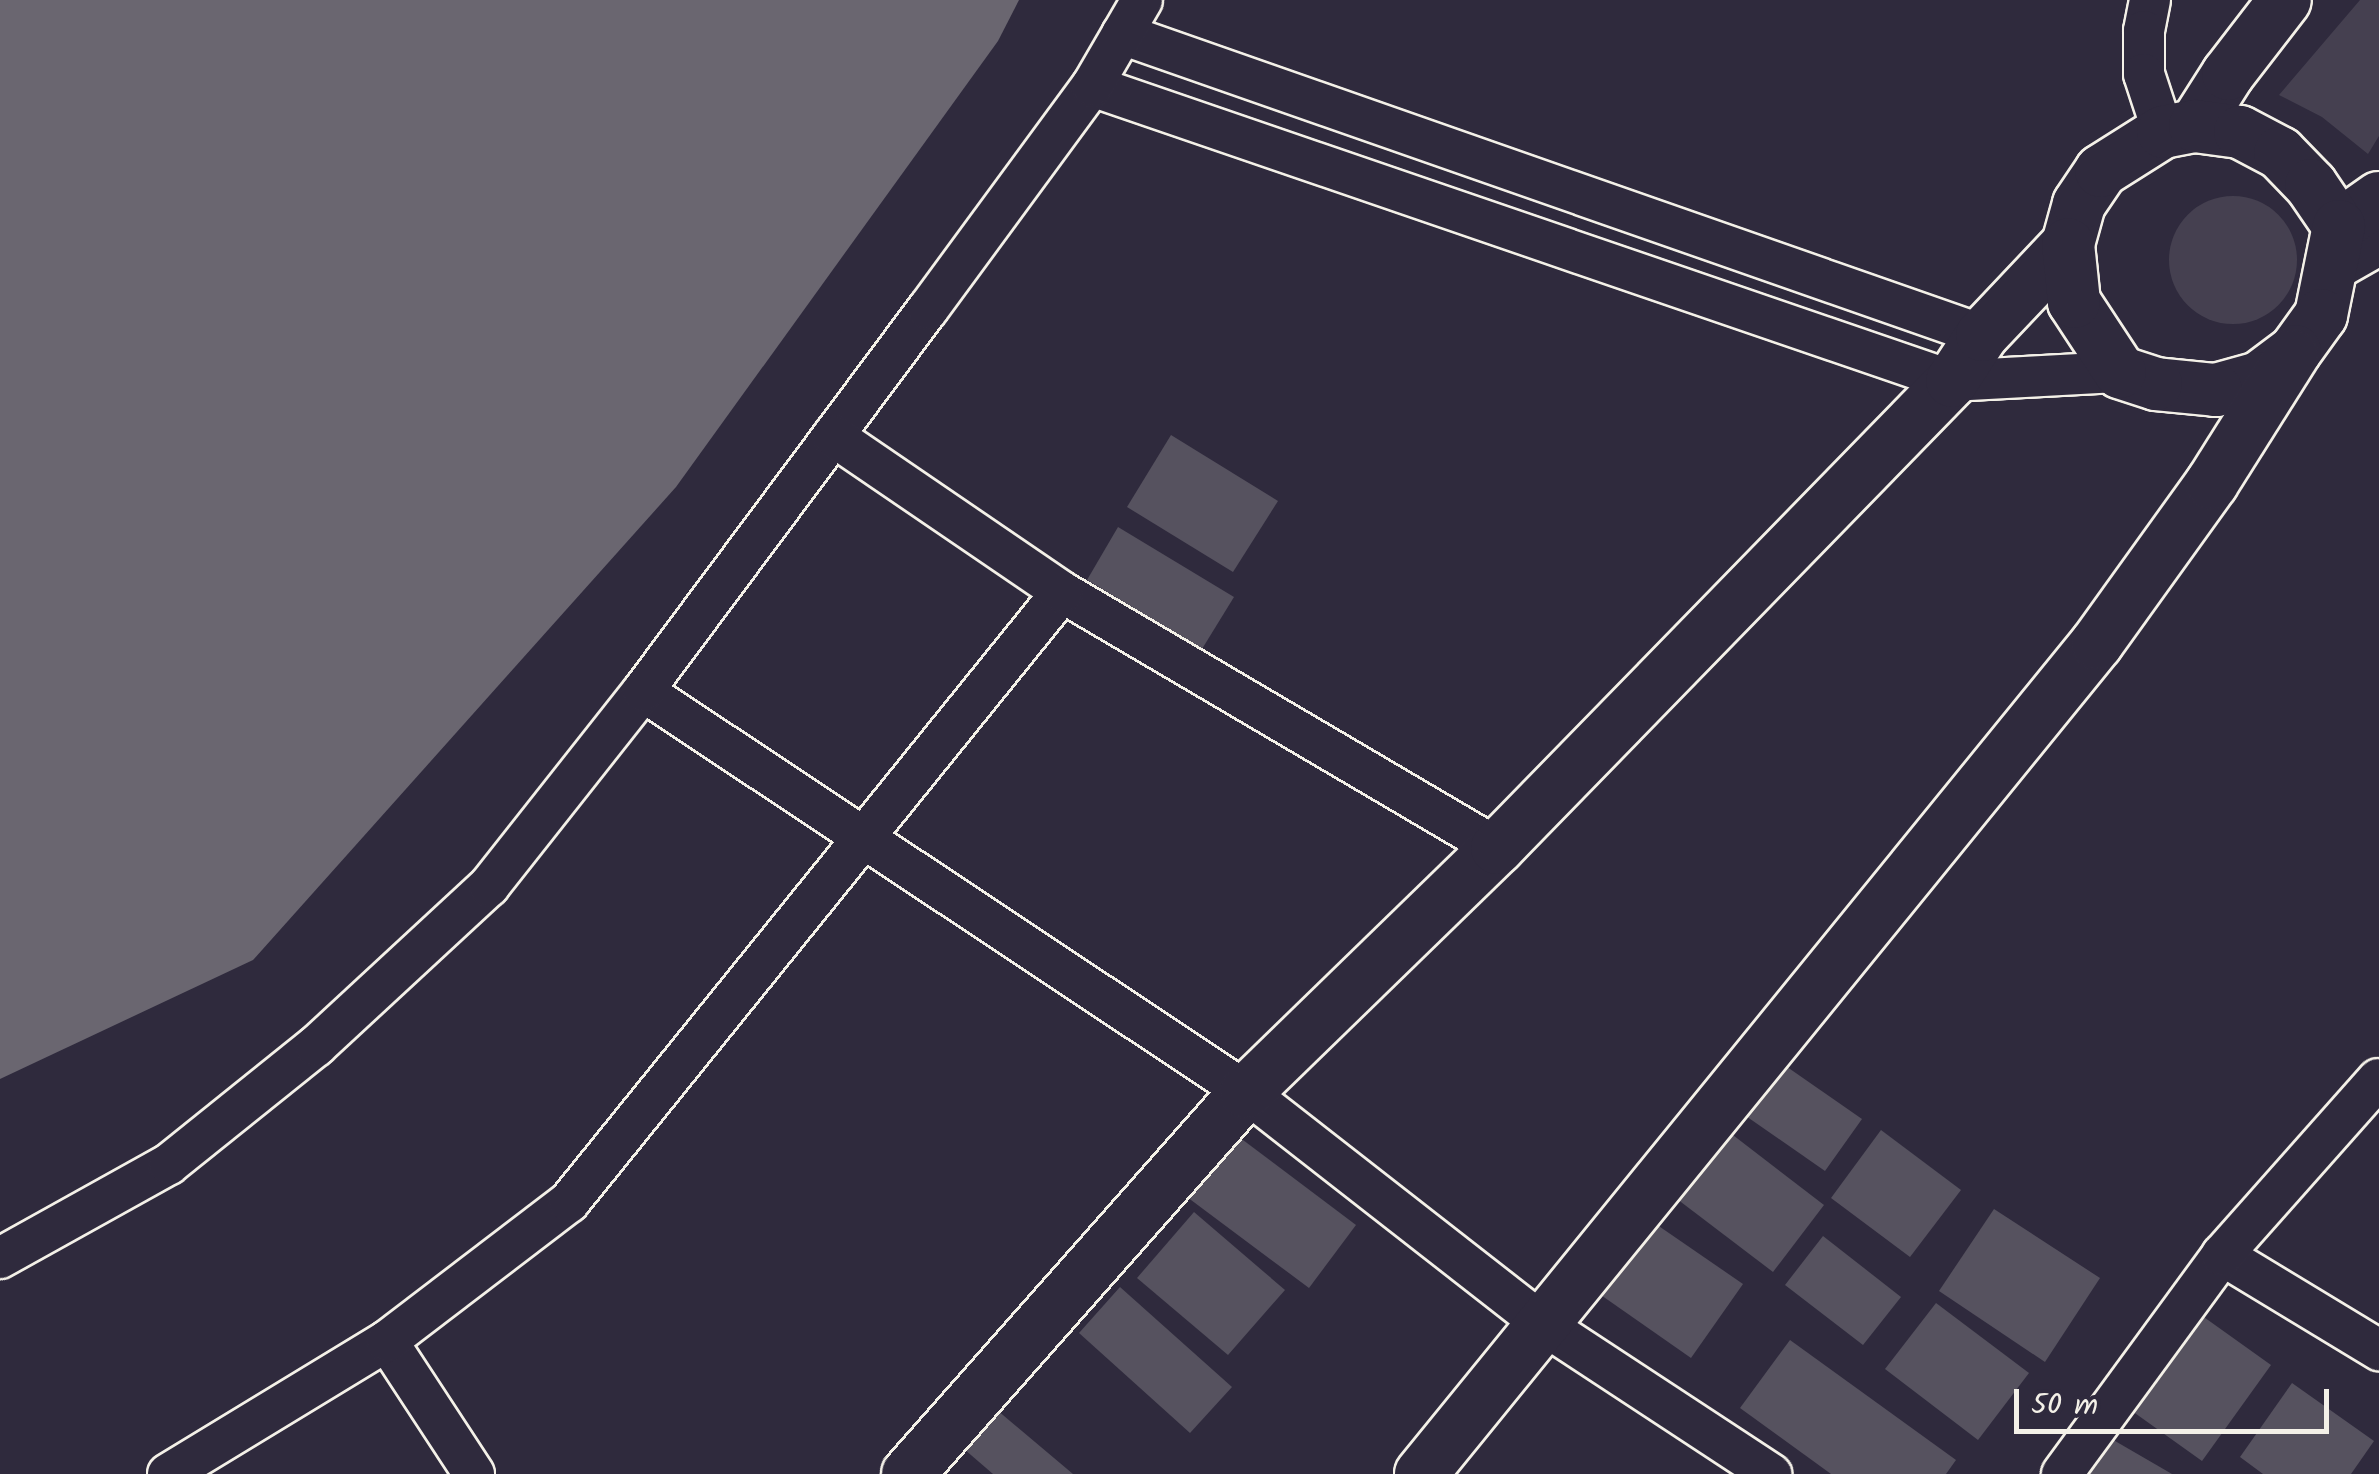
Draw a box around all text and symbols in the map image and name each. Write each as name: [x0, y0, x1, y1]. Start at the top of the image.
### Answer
scale bar: [2019, 1369, 2334, 1431]
text: 50 m: [2031, 1382, 2098, 1430]

